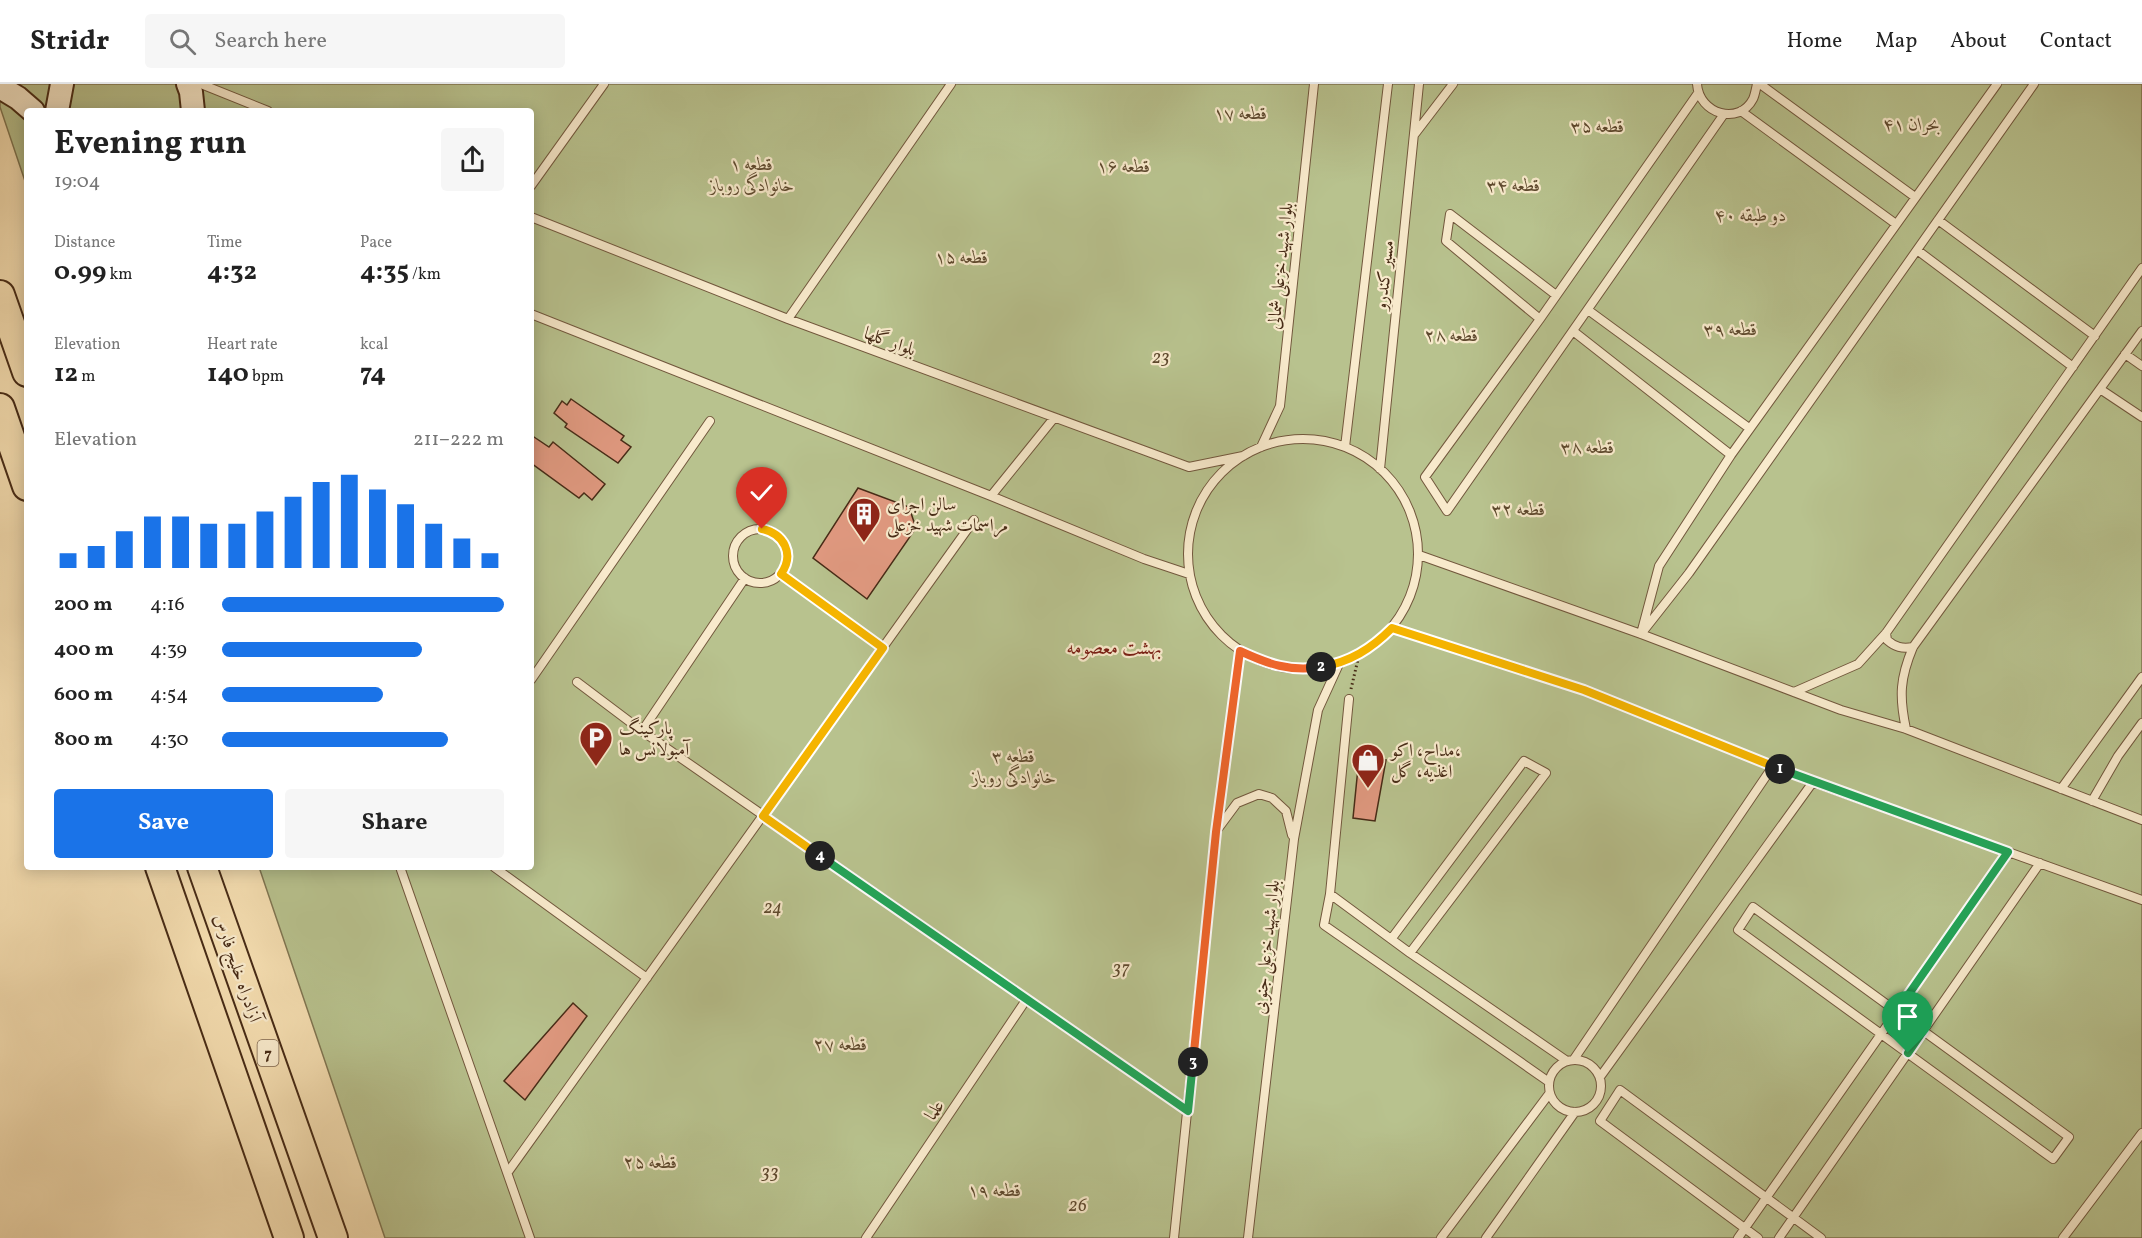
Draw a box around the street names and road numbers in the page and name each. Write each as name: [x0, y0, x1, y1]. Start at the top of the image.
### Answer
street label: بلوار شهید خزعلی شمالی: [1262, 202, 1301, 331]
street label: مسیر کندرو: [1369, 239, 1402, 313]
street label: بلوار گلها: [860, 322, 919, 363]
street label: بلوار شهید خزعلی جنوبی: [1248, 879, 1287, 1016]
street label: آزادراه خلیج فارس: [205, 911, 267, 1029]
road number: 7: [258, 1040, 278, 1066]
street label: علما: [919, 1096, 951, 1126]

